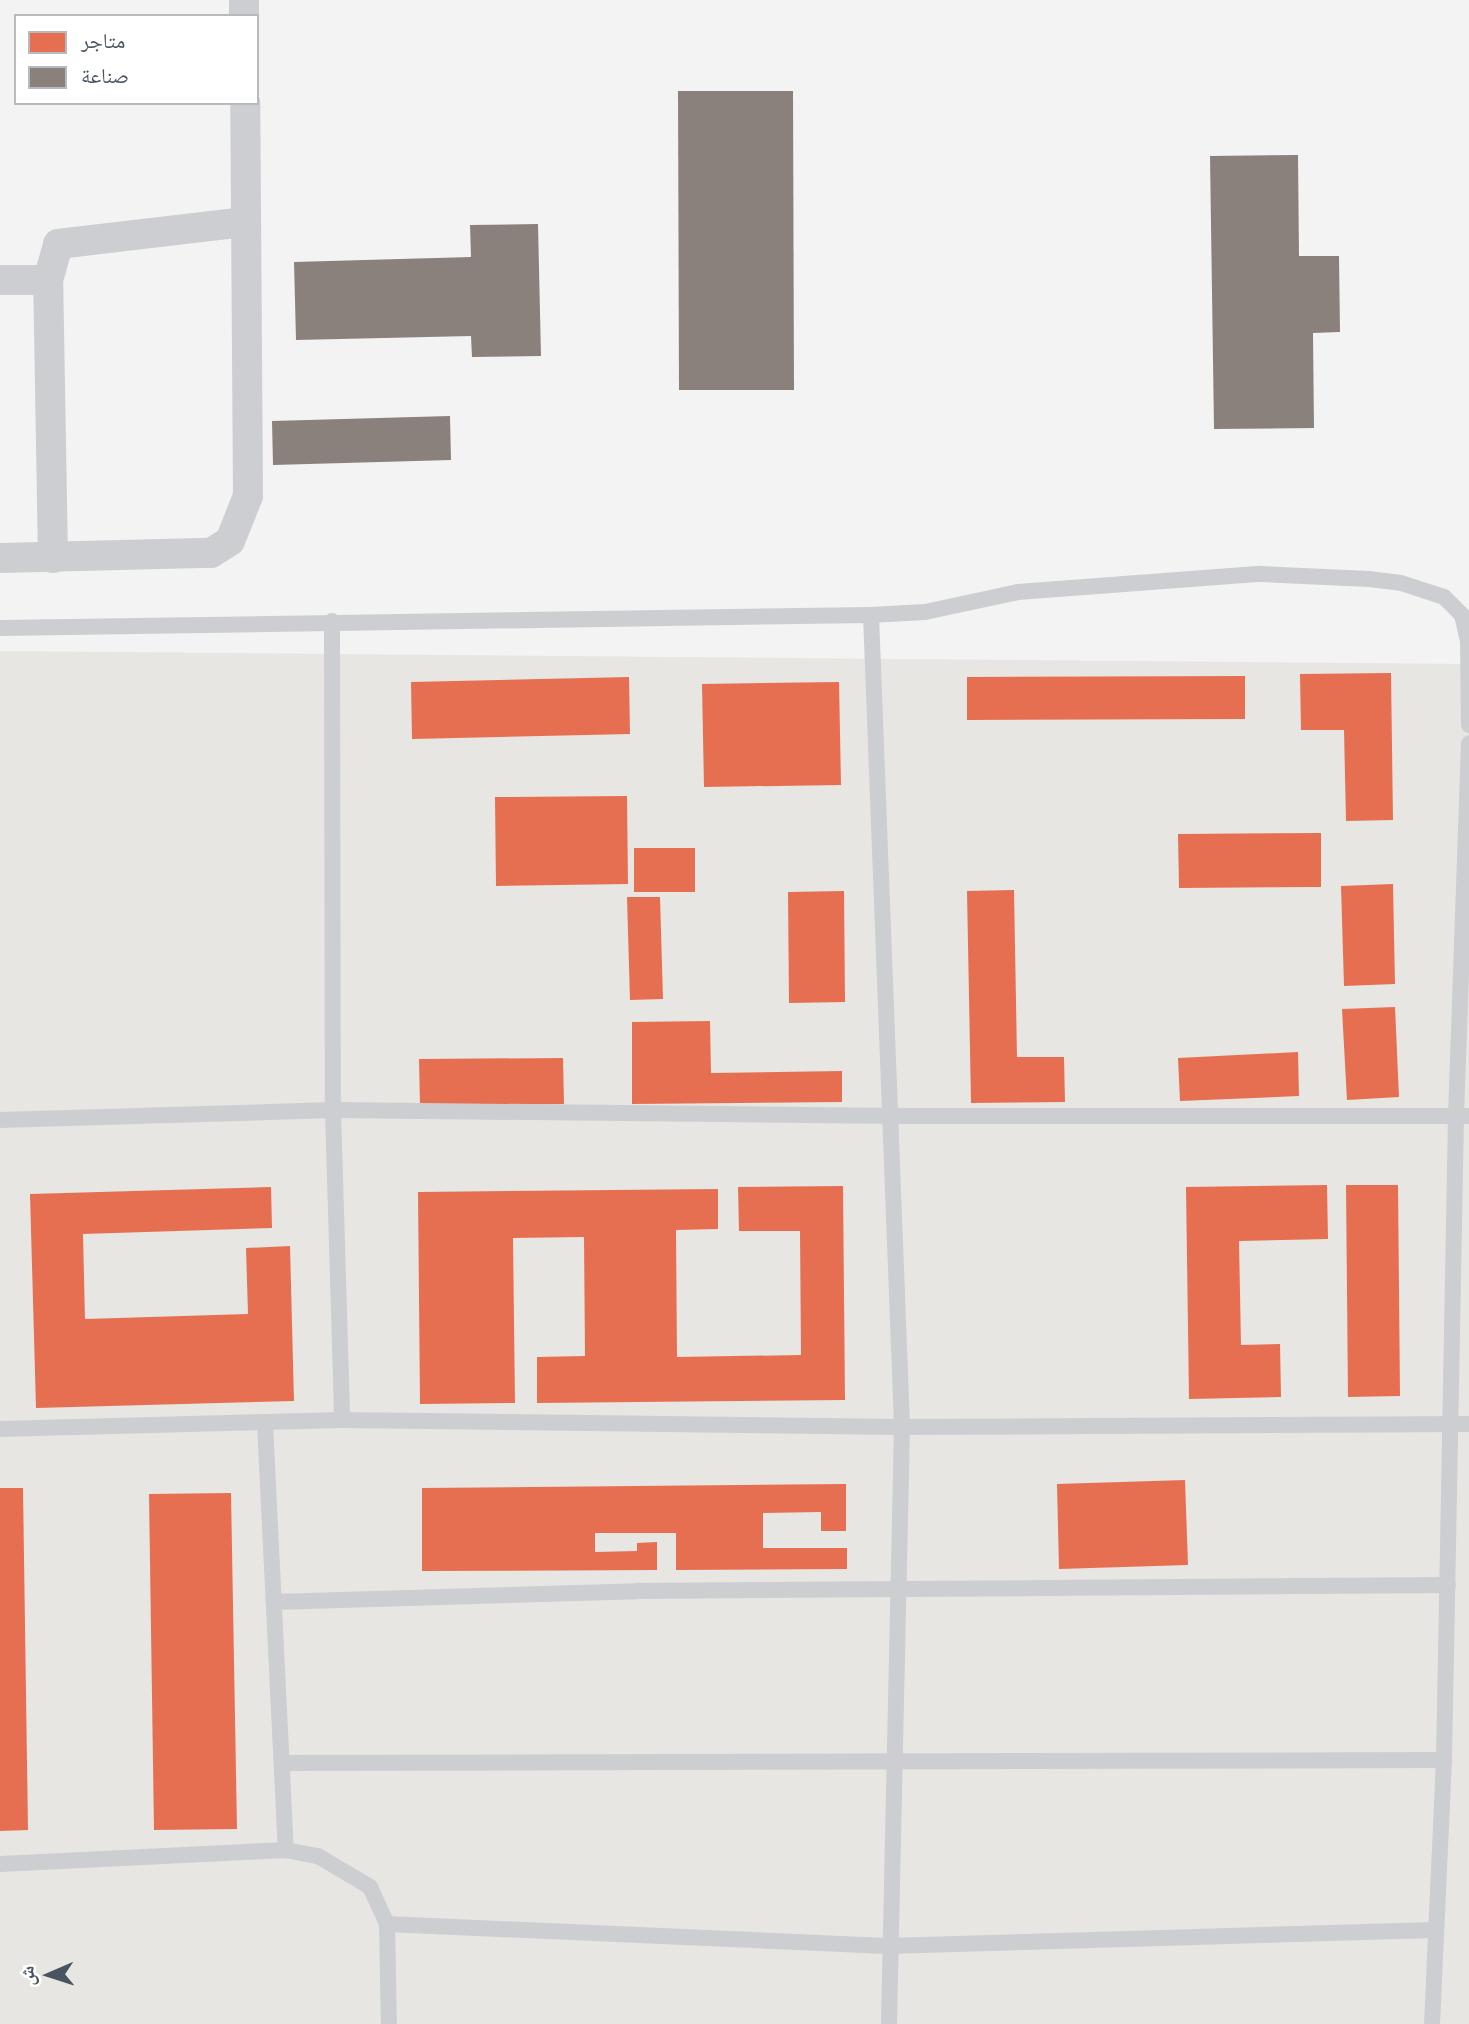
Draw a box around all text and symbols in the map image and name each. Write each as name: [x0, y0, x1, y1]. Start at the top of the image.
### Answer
legend: [14, 14, 259, 105]
text: متاجر: [81, 26, 125, 55]
text: صناعة: [81, 61, 129, 90]
north arrow: [14, 1940, 84, 2010]
text: ش: [14, 1965, 42, 1987]

